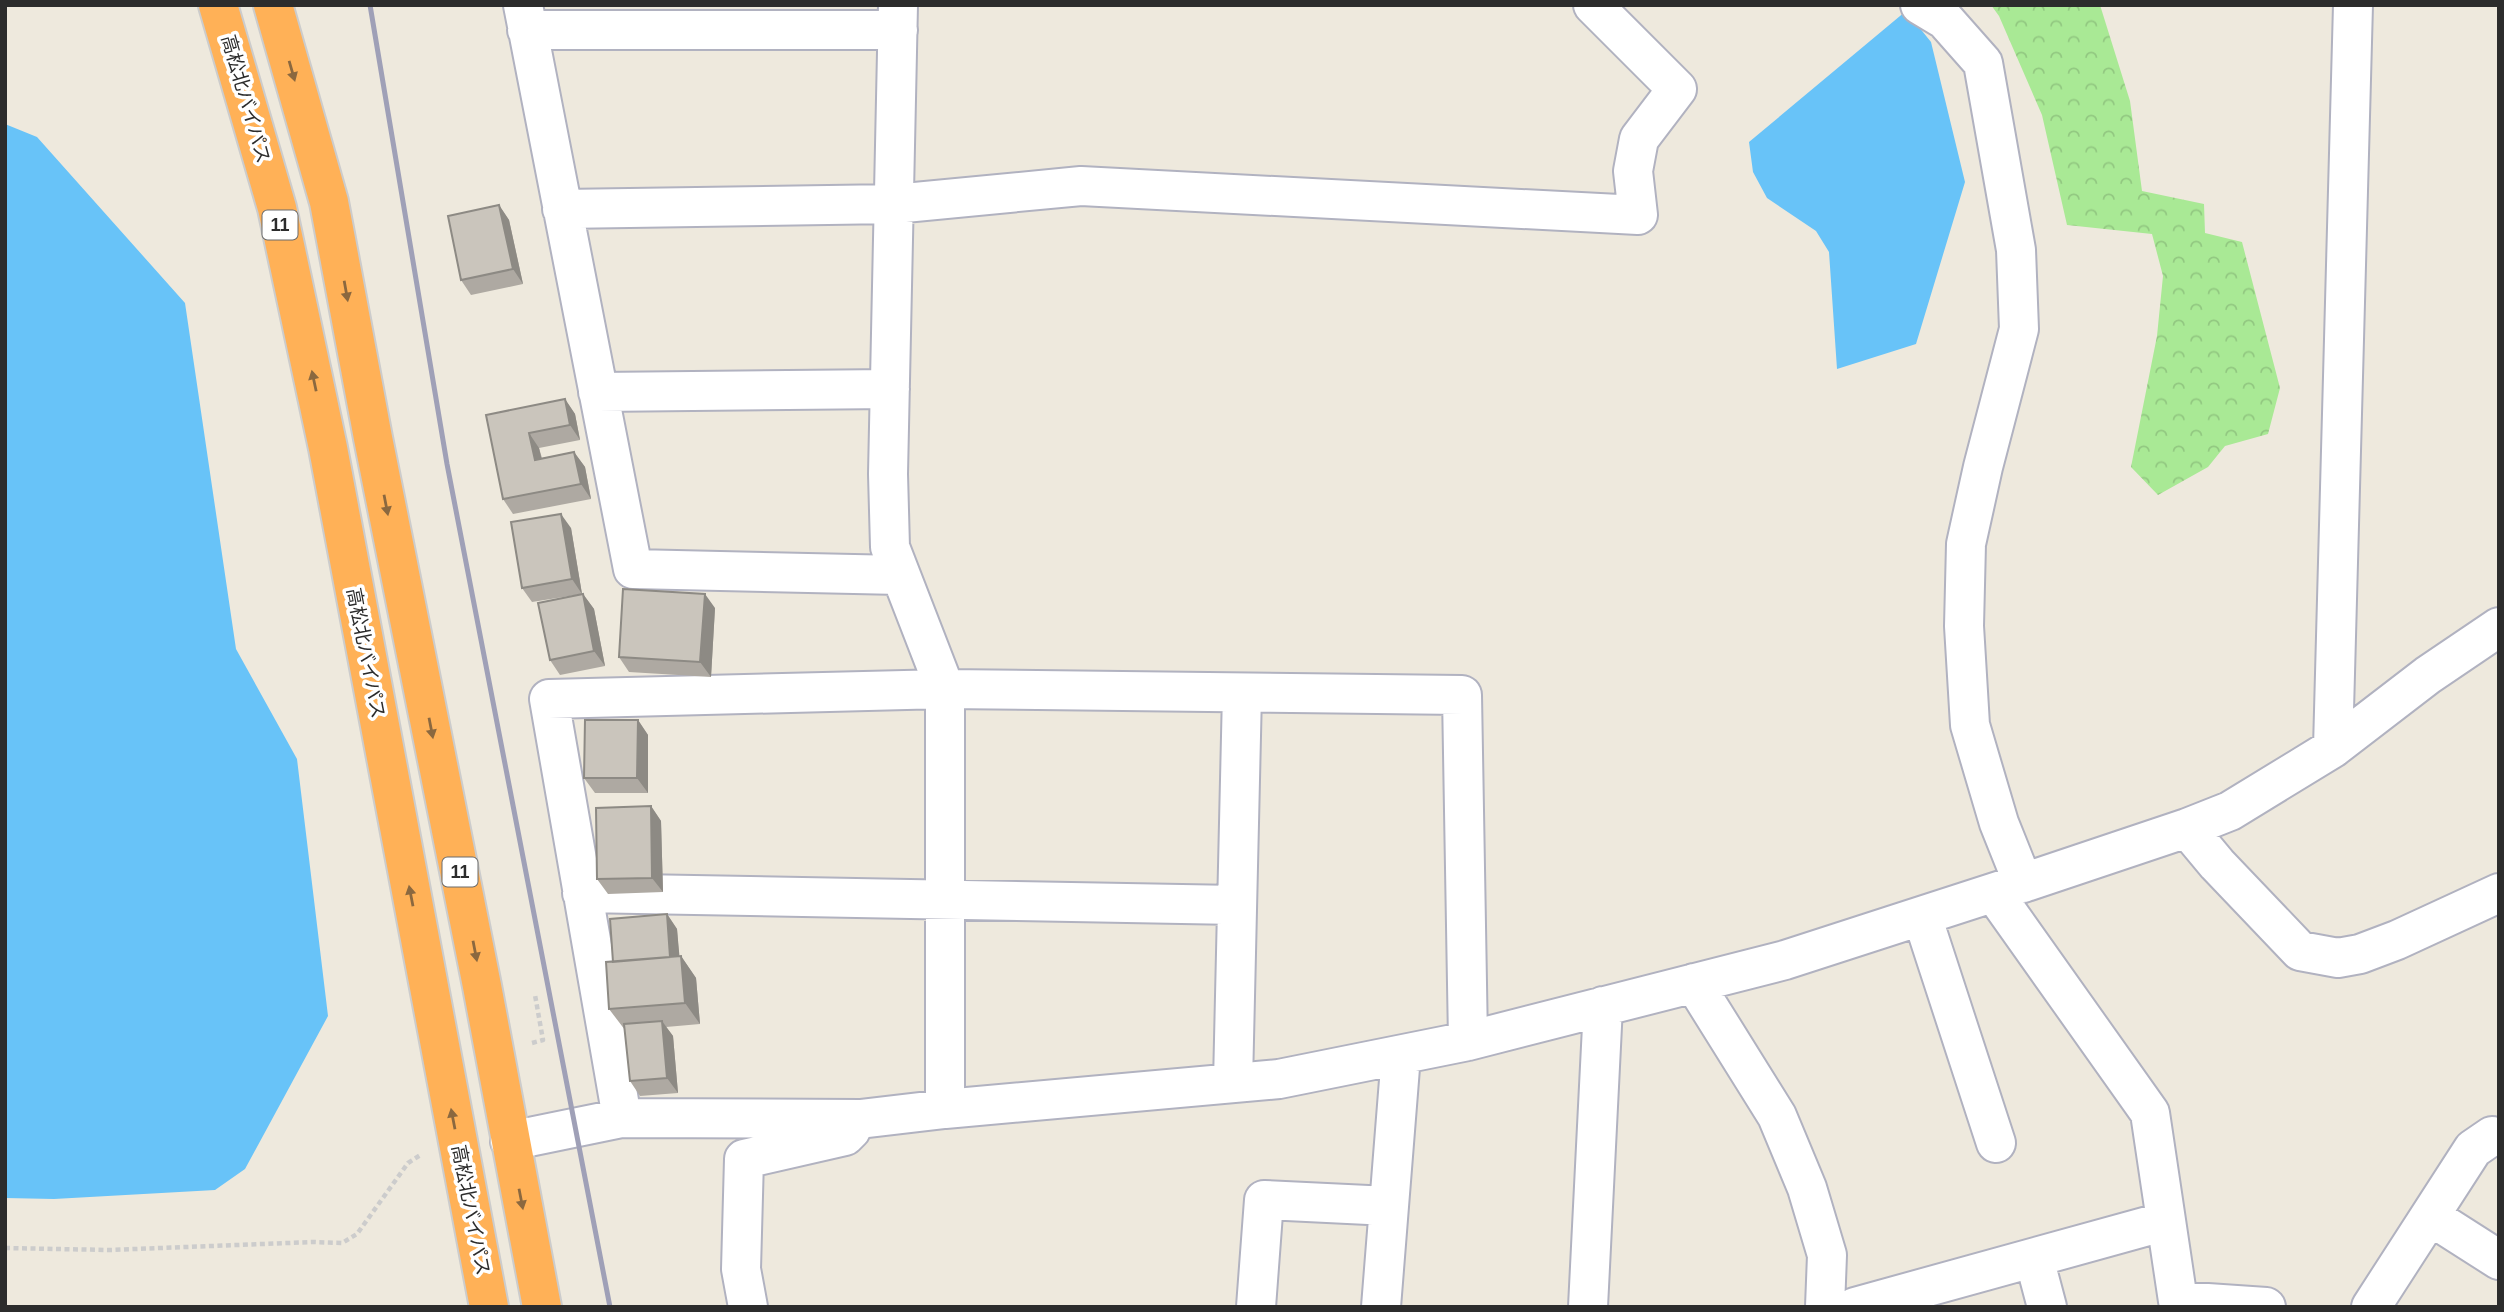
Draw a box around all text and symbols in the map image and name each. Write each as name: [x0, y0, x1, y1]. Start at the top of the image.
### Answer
street label: 高松北バイパス: [218, 32, 274, 166]
one-way arrow: [287, 60, 298, 82]
road number: 11: [262, 210, 298, 240]
one-way arrow: [341, 280, 352, 302]
one-way arrow: [308, 370, 319, 392]
one-way arrow: [381, 494, 392, 516]
street label: 高松北バイパス: [343, 586, 389, 720]
one-way arrow: [426, 717, 437, 739]
road number: 11: [442, 858, 477, 886]
one-way arrow: [406, 885, 417, 907]
one-way arrow: [470, 940, 481, 962]
one-way arrow: [448, 1108, 459, 1130]
street label: 高松北バイパス: [448, 1143, 494, 1277]
one-way arrow: [516, 1188, 527, 1210]

